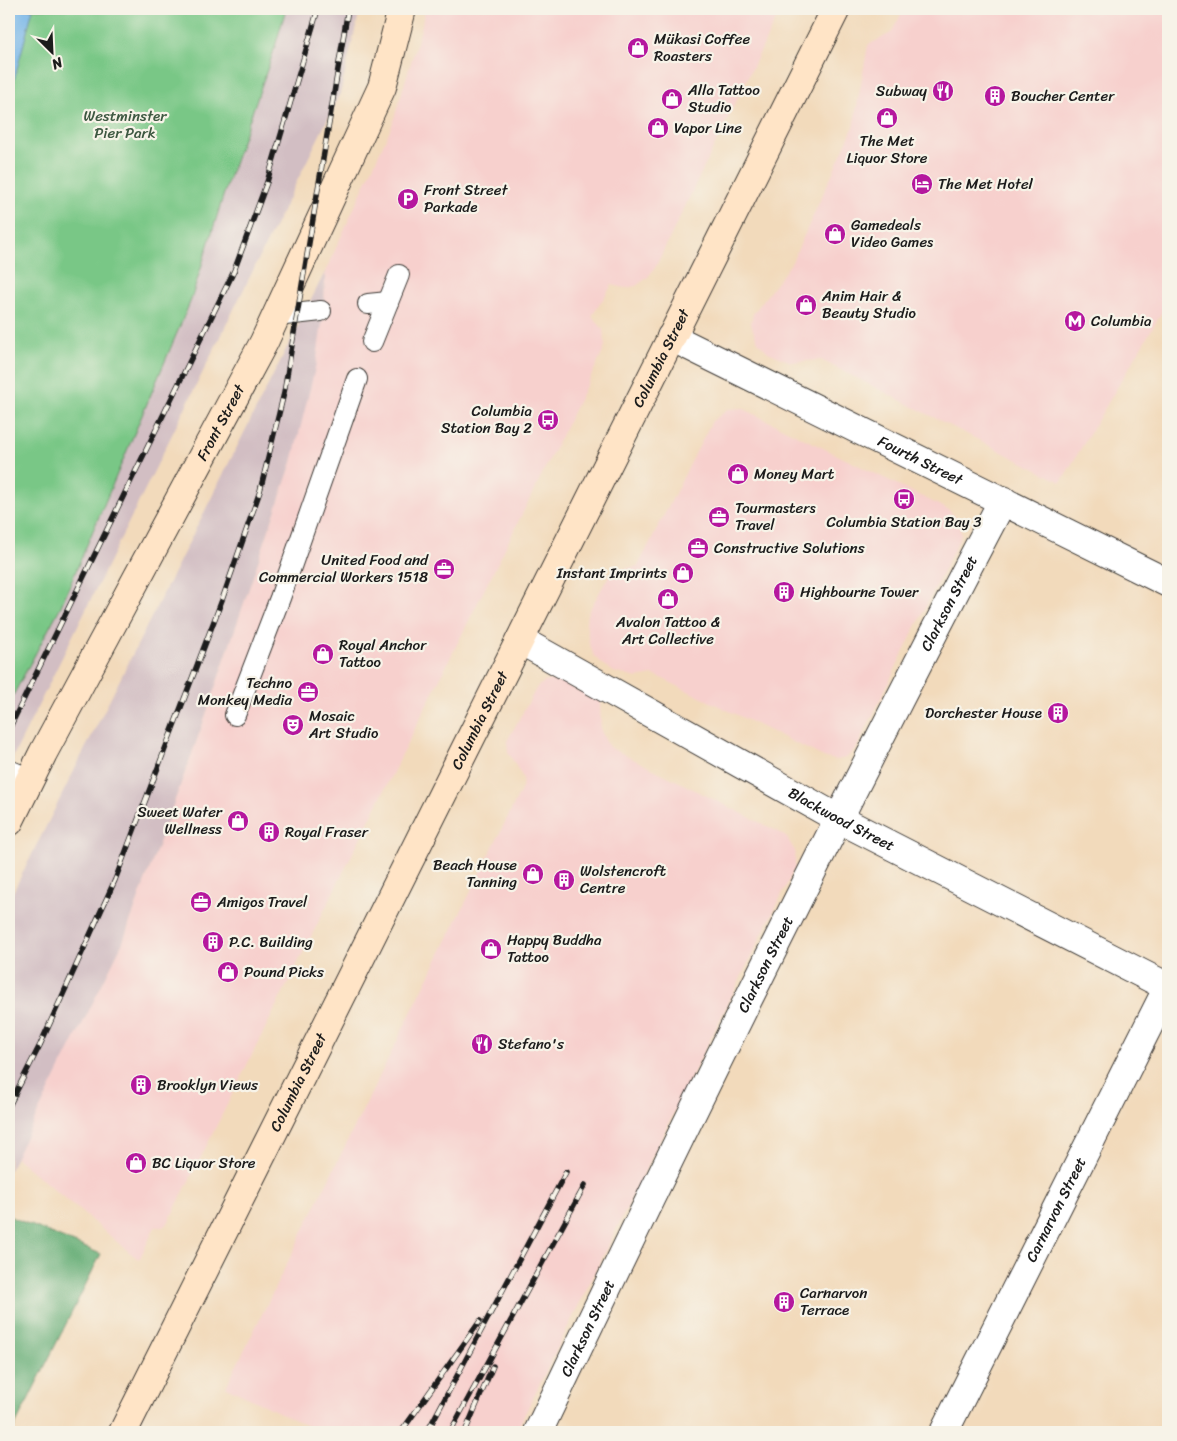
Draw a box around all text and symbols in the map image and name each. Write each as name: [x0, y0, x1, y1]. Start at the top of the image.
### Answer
place label: Mükasi Coffee Roasters: [654, 26, 751, 69]
north arrow: [28, 28, 78, 78]
shop icon: Mükasi Coffee Roasters: [626, 36, 650, 60]
text: N: [47, 50, 68, 77]
place label: Alla Tattoo Studio: [687, 77, 760, 120]
place label: Subway: [876, 78, 927, 104]
restaurant icon: Subway: [931, 79, 955, 103]
place label: Boucher Center: [1011, 83, 1115, 109]
building icon: Boucher Center: [983, 84, 1007, 108]
shop icon: Alla Tattoo Studio: [660, 87, 684, 111]
park label: Westminster Pier Park: [84, 103, 167, 146]
shop icon: The Met Liquor Store: [875, 106, 899, 130]
place label: Vapor Line: [674, 115, 742, 141]
shop icon: Vapor Line: [646, 116, 670, 140]
place label: The Met Liquor Store: [847, 128, 928, 171]
place label: The Met Hotel: [938, 171, 1034, 197]
hotel icon: The Met Hotel: [910, 172, 934, 196]
place label: Front Street Parkade: [424, 177, 509, 220]
parking icon: Front Street Parkade: [396, 187, 420, 211]
place label: Gamedeals Video Games: [851, 212, 934, 255]
shop icon: Gamedeals Video Games: [823, 222, 847, 246]
place label: Anim Hair & Beauty Studio: [821, 283, 917, 326]
shop icon: Anim Hair & Beauty Studio: [794, 293, 818, 317]
street label: Columbia Street: [625, 303, 697, 412]
place label: Columbia: [1091, 308, 1152, 334]
metro station icon: Columbia: [1063, 309, 1087, 333]
street label: Front Street: [189, 379, 252, 466]
place label: Columbia Station Bay 2: [441, 398, 532, 441]
bus stop icon: Columbia Station Bay 2: [536, 408, 560, 432]
street label: Fourth Street: [873, 428, 968, 493]
place label: Money Mart: [754, 461, 835, 487]
shop icon: Money Mart: [726, 462, 750, 486]
bus stop icon: Columbia Station Bay 3: [892, 487, 916, 511]
place label: Tourmasters Travel: [735, 495, 816, 538]
office icon: Tourmasters Travel: [707, 505, 731, 529]
place label: Columbia Station Bay 3: [826, 509, 982, 535]
place label: Constructive Solutions: [714, 535, 865, 561]
office icon: Constructive Solutions: [686, 536, 710, 560]
place label: United Food and Commercial Workers 1518: [259, 547, 429, 590]
street label: Clarkson Street: [913, 550, 985, 656]
office icon: United Food and Commercial Workers 1518: [432, 557, 456, 581]
place label: Instant Imprints: [556, 560, 667, 586]
shop icon: Instant Imprints: [671, 561, 695, 585]
place label: Highbourne Tower: [800, 579, 919, 605]
building icon: Highbourne Tower: [772, 580, 796, 604]
shop icon: Avalon Tattoo & Art Collective: [656, 587, 680, 611]
place label: Avalon Tattoo & Art Collective: [615, 609, 720, 652]
place label: Royal Anchor Tattoo: [339, 632, 427, 675]
shop icon: Royal Anchor Tattoo: [311, 642, 335, 666]
street label: Columbia Street: [444, 666, 516, 774]
place label: Techno Monkey Media: [198, 670, 292, 713]
office icon: Techno Monkey Media: [296, 680, 320, 704]
place label: Dorchester House: [925, 700, 1042, 726]
building icon: Dorchester House: [1046, 701, 1070, 725]
place label: Mosaic Art Studio: [308, 703, 379, 746]
theatre icon: Mosaic Art Studio: [281, 713, 305, 737]
street label: Blackwood Street: [783, 780, 900, 859]
place label: Sweet Water Wellness: [137, 799, 223, 842]
shop icon: Sweet Water Wellness: [226, 809, 250, 833]
place label: Royal Fraser: [285, 819, 369, 845]
building icon: Royal Fraser: [257, 820, 281, 844]
place label: Beach House Tanning: [433, 852, 517, 895]
place label: Wolstencroft Centre: [580, 858, 666, 901]
shop icon: Beach House Tanning: [521, 862, 545, 886]
building icon: Wolstencroft Centre: [552, 868, 576, 892]
place label: Amigos Travel: [216, 889, 308, 915]
office icon: Amigos Travel: [189, 890, 213, 914]
street label: Clarkson Street: [730, 911, 801, 1017]
place label: Happy Buddha Tattoo: [507, 927, 602, 970]
place label: P.C. Building: [229, 929, 313, 955]
building icon: P.C. Building: [201, 930, 225, 954]
shop icon: Happy Buddha Tattoo: [479, 937, 503, 961]
place label: Pound Picks: [244, 959, 324, 985]
shop icon: Pound Picks: [216, 960, 240, 984]
street label: Columbia Street: [262, 1028, 334, 1136]
place label: Stefano's: [498, 1031, 564, 1057]
restaurant icon: Stefano's: [470, 1032, 494, 1056]
place label: Brooklyn Views: [157, 1072, 258, 1098]
building icon: Brooklyn Views: [129, 1073, 153, 1097]
place label: BC Liquor Store: [152, 1150, 256, 1176]
shop icon: BC Liquor Store: [124, 1151, 148, 1175]
street label: Carnarvon Street: [1019, 1152, 1094, 1267]
street label: Clarkson Street: [553, 1275, 622, 1381]
place label: Carnarvon Terrace: [800, 1280, 867, 1323]
building icon: Carnarvon Terrace: [772, 1290, 796, 1314]

